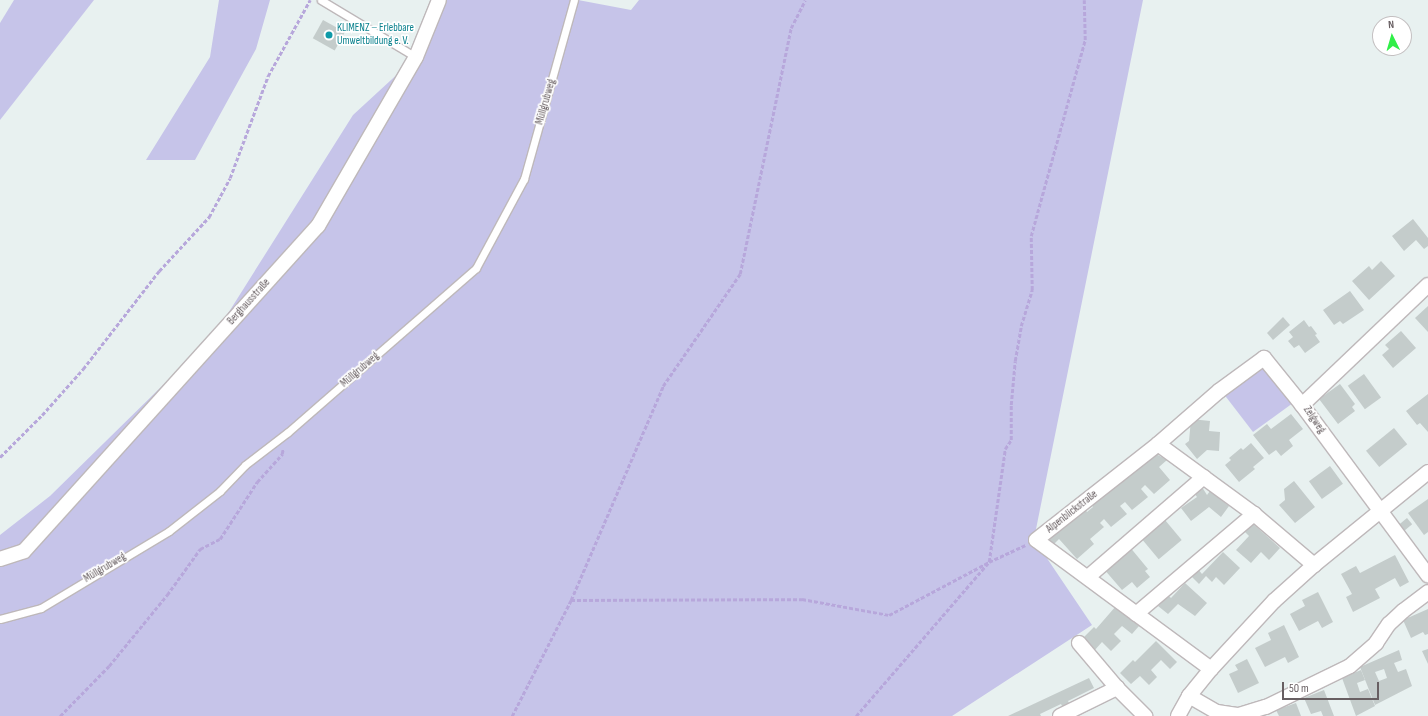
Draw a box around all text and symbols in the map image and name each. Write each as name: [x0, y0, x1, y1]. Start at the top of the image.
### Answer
north arrow: [1372, 16, 1412, 56]
text: N: [1388, 18, 1394, 31]
place label: KLIMENZ – Erlebbare Umweltbildung e. V.: [337, 22, 414, 48]
marker: KLIMENZ – Erlebbare Umweltbildung e. V.: [324, 30, 334, 40]
street label: Müllgrubweg: [533, 78, 559, 126]
street label: Berghausstraße: [225, 276, 273, 328]
street label: Müllgrubweg: [338, 350, 382, 390]
street label: Zelgweg: [1300, 404, 1328, 436]
street label: Alpenblickstraße: [1044, 488, 1100, 536]
street label: Müllgrubweg: [82, 550, 128, 586]
scale bar: [1284, 674, 1381, 700]
text: 50 m: [1289, 681, 1309, 696]

